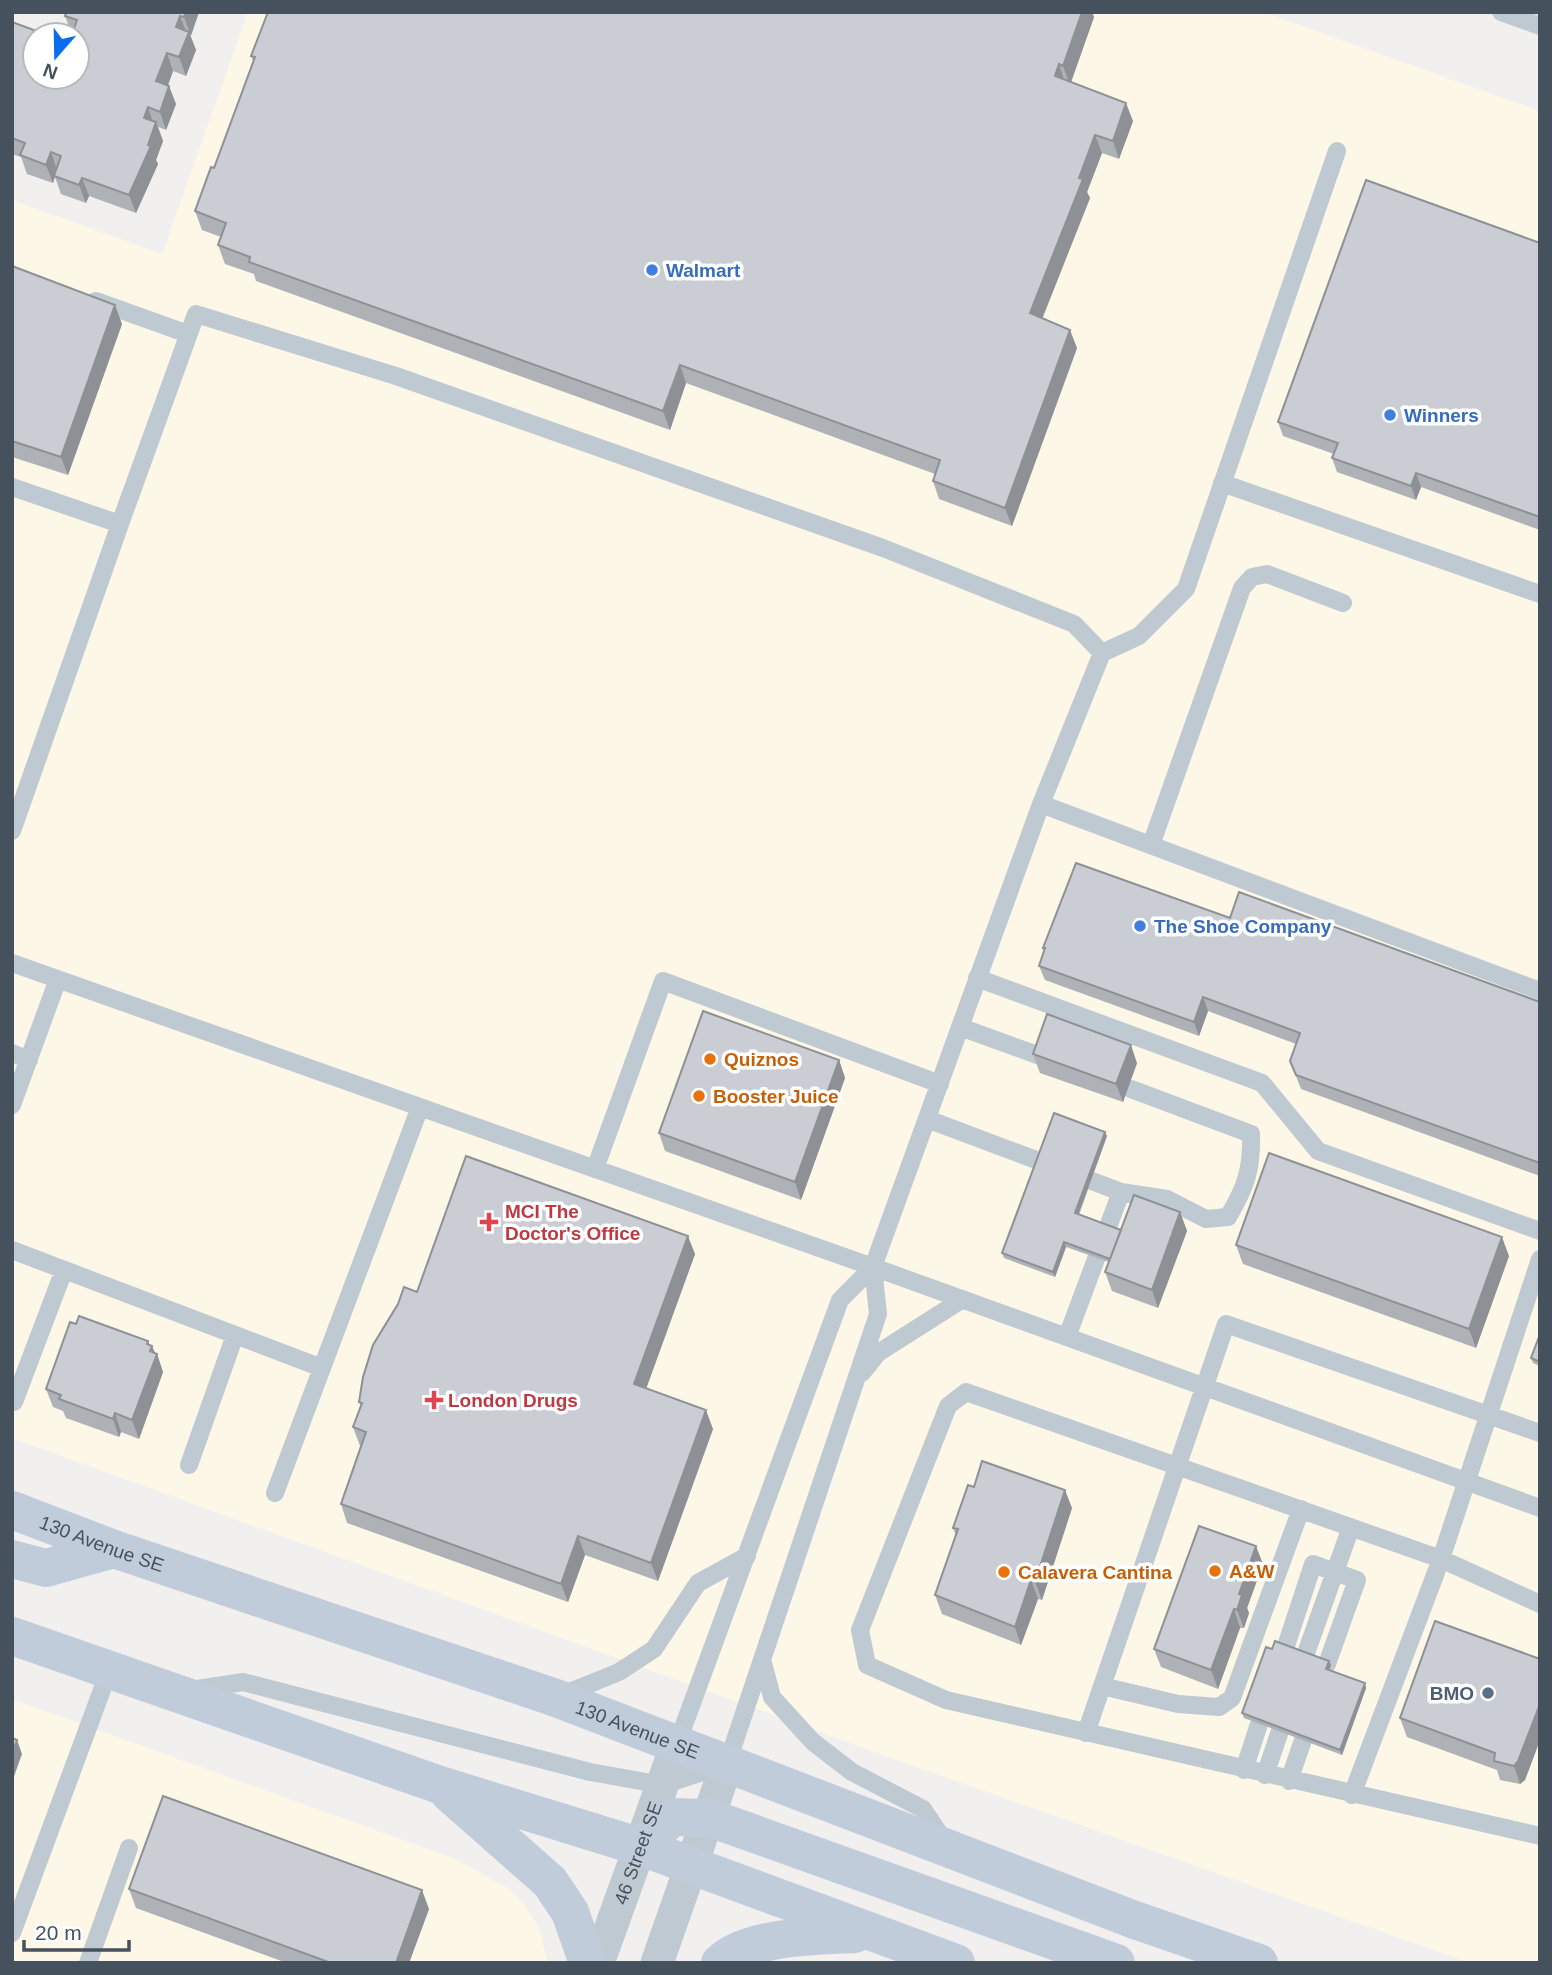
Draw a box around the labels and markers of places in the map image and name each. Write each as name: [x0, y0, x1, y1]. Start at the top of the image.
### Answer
place label: Walmart: [666, 260, 741, 281]
marker: Walmart: [644, 262, 660, 278]
place label: Winners: [1404, 405, 1479, 426]
marker: Winners: [1382, 407, 1398, 423]
place label: The Shoe Company: [1154, 916, 1332, 937]
marker: The Shoe Company: [1132, 918, 1148, 934]
place label: Quiznos: [724, 1049, 799, 1070]
marker: Quiznos: [702, 1051, 718, 1067]
place label: Booster Juice: [713, 1086, 839, 1107]
marker: Booster Juice: [691, 1088, 707, 1104]
place label: MCI The Doctor's Office: [505, 1201, 640, 1244]
marker: MCI The Doctor's Office: [479, 1212, 499, 1232]
place label: London Drugs: [448, 1390, 578, 1411]
marker: London Drugs: [426, 1392, 442, 1408]
place label: A&W: [1229, 1561, 1274, 1582]
place label: Calavera Cantina: [1018, 1562, 1173, 1583]
marker: A&W: [1207, 1563, 1223, 1579]
marker: Calavera Cantina: [996, 1564, 1012, 1580]
place label: BMO: [1430, 1683, 1474, 1704]
marker: BMO: [1480, 1685, 1496, 1701]

